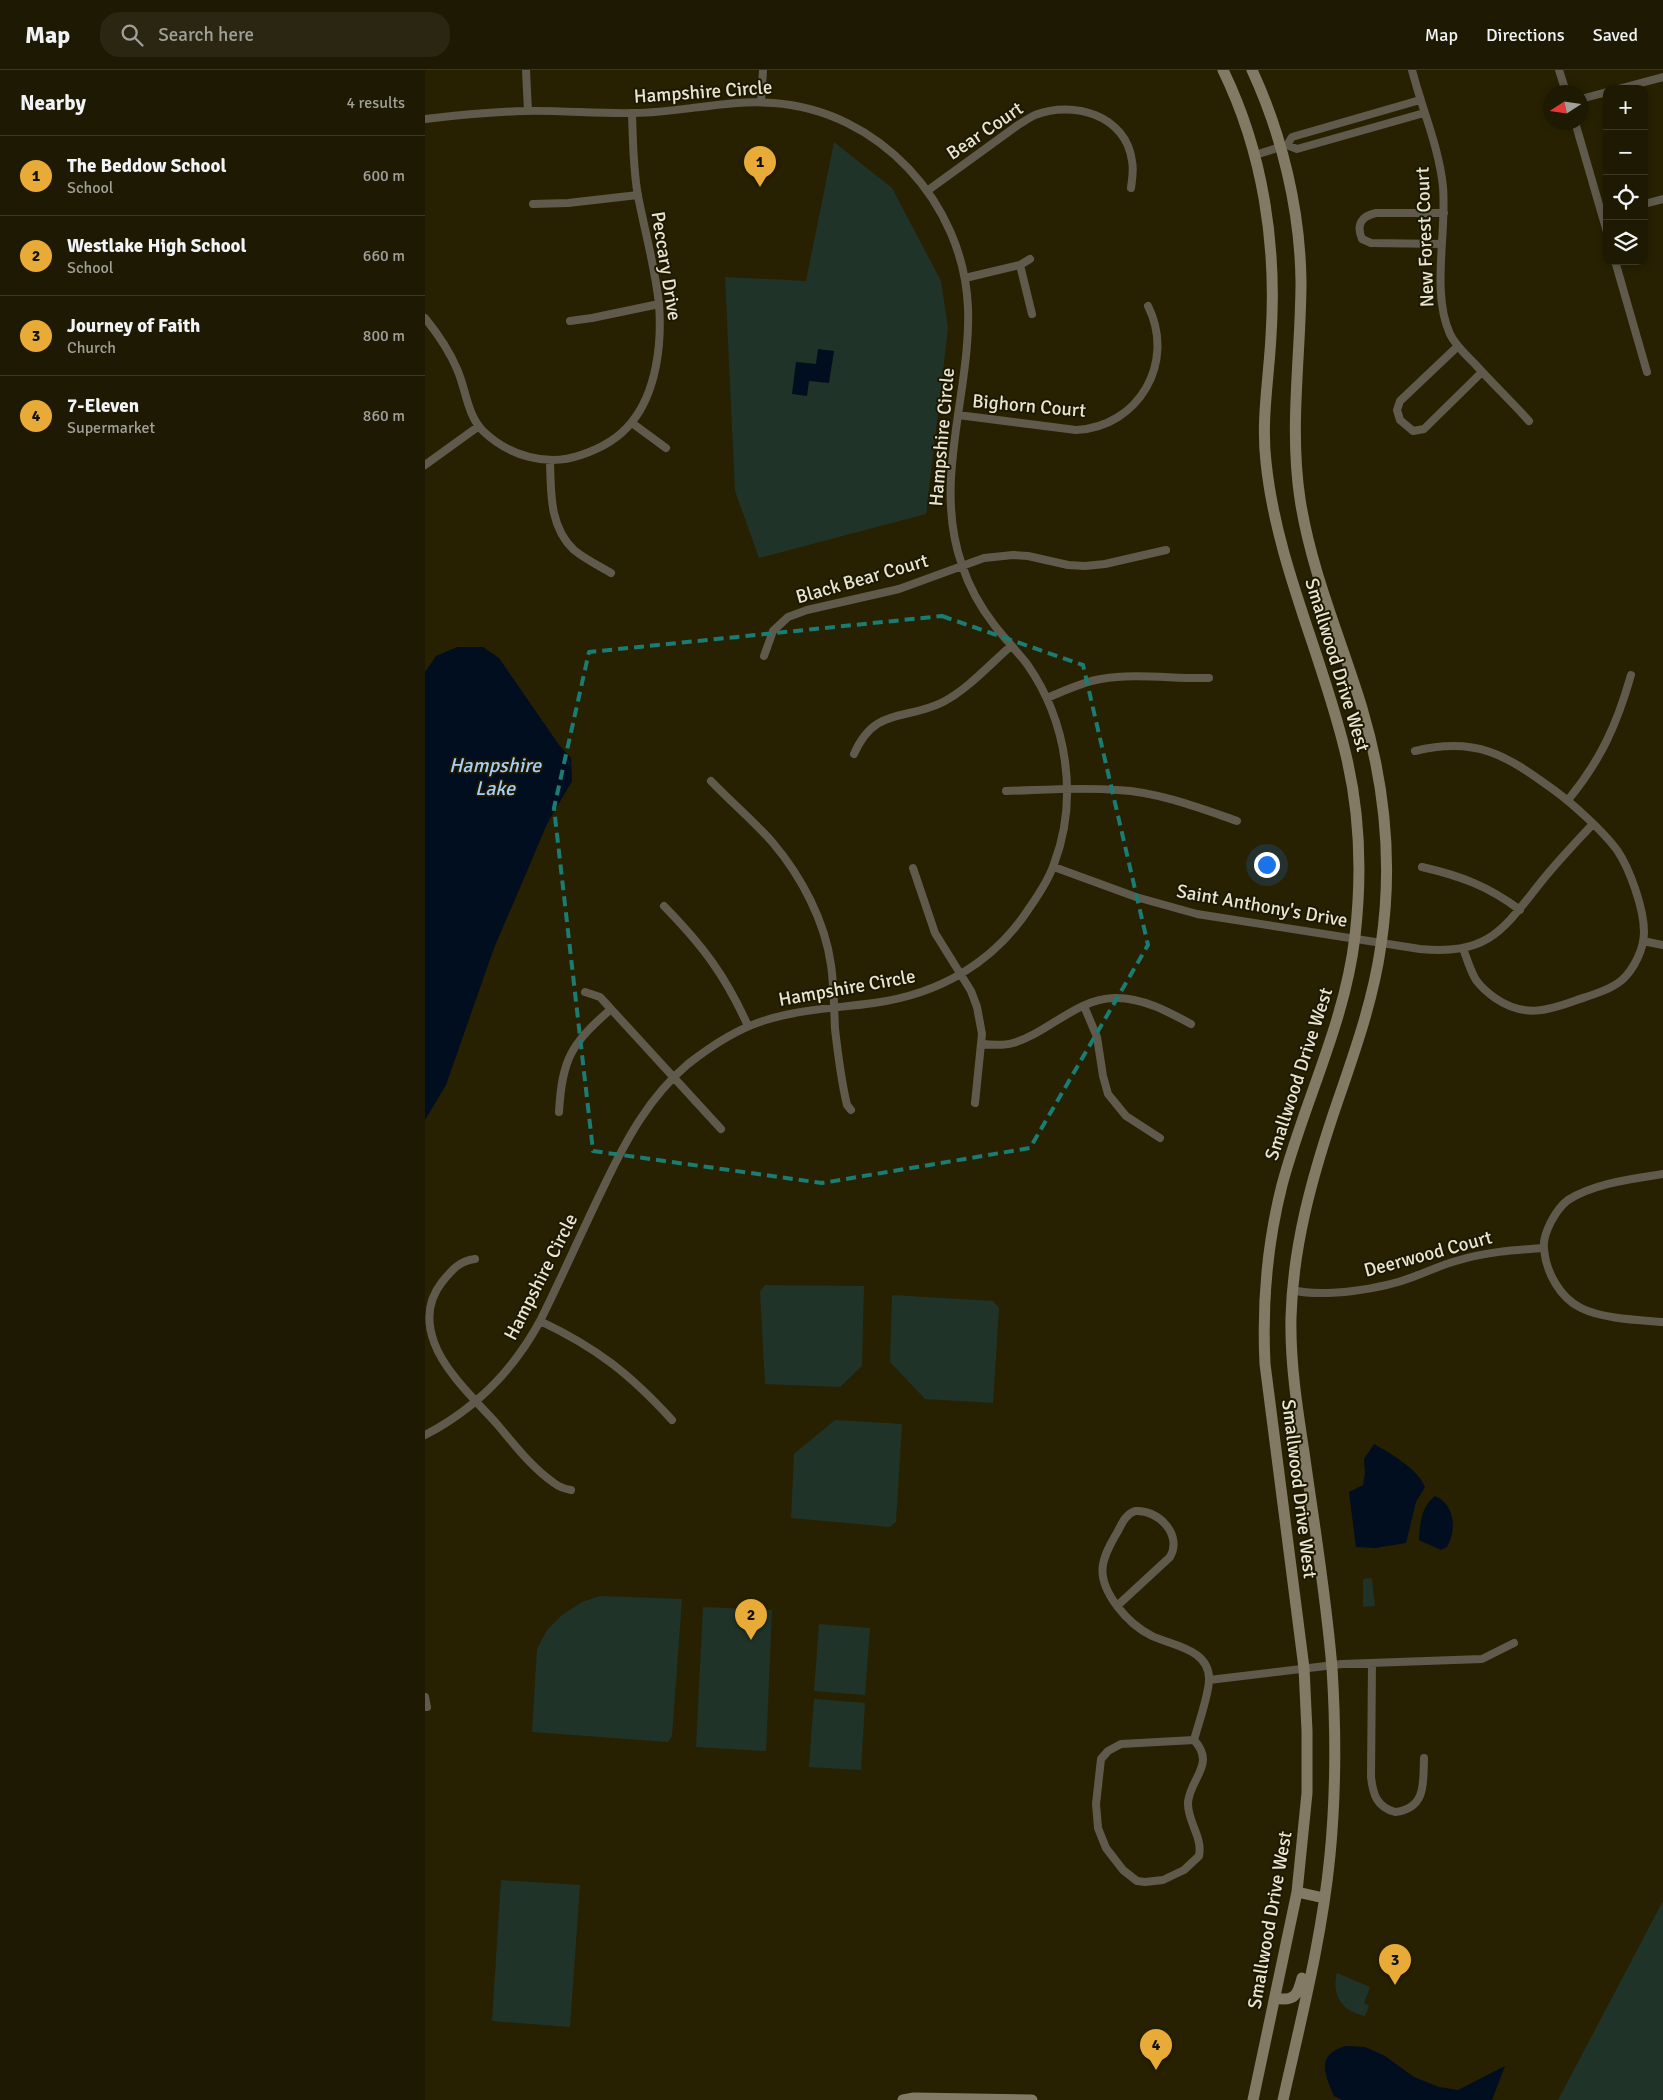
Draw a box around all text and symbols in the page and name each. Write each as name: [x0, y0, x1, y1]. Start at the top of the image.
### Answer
search box: [100, 12, 450, 57]
text: Map: [25, 20, 70, 50]
icon: search: [118, 21, 146, 49]
text: Search here: [158, 23, 254, 47]
text: Map: [1425, 24, 1458, 46]
text: Directions: [1486, 24, 1565, 46]
text: Saved: [1593, 24, 1638, 46]
street label: Hampshire Circle: [633, 75, 773, 109]
north arrow: [1543, 85, 1588, 130]
map controls: [1603, 85, 1648, 265]
button: +: [1603, 85, 1648, 130]
text: Nearby: [20, 90, 86, 116]
text: 4 results: [346, 93, 405, 113]
street label: Bear Court: [942, 96, 1028, 165]
button: −: [1603, 130, 1648, 175]
pin: 1: [744, 146, 776, 187]
text: The Beddow School: [67, 154, 226, 178]
text: 1: [32, 166, 40, 186]
text: 600 m: [363, 166, 405, 186]
street label: New Forest Court: [1411, 166, 1439, 308]
button: locate: [1603, 175, 1648, 220]
text: School: [67, 178, 113, 198]
street label: Peccary Drive: [646, 210, 686, 322]
button: layers: [1603, 220, 1648, 265]
text: Westlake High School: [67, 234, 246, 258]
text: 2: [32, 246, 40, 266]
text: 660 m: [363, 246, 405, 266]
text: School: [67, 258, 113, 278]
text: Journey of Faith: [67, 314, 200, 338]
text: 3: [32, 326, 40, 346]
text: 800 m: [363, 326, 405, 346]
text: Church: [67, 338, 116, 358]
street label: Hampshire Circle: [924, 367, 960, 507]
street label: Bighorn Court: [971, 389, 1087, 423]
text: 7-Eleven: [67, 394, 139, 418]
text: 4: [32, 406, 40, 426]
text: 860 m: [363, 406, 405, 426]
text: Supermarket: [67, 418, 155, 438]
street label: Black Bear Court: [793, 549, 931, 609]
street label: Smallwood Drive West: [1299, 575, 1375, 755]
water label: Hampshire Lake: [449, 753, 542, 801]
your location: [1254, 852, 1280, 878]
street label: Saint Anthony's Drive: [1175, 879, 1349, 933]
street label: Hampshire Circle: [777, 964, 917, 1012]
street label: Smallwood Drive West: [1260, 984, 1338, 1163]
street label: Hampshire Circle: [499, 1210, 583, 1344]
street label: Deerwood Court: [1361, 1225, 1495, 1283]
street label: Smallwood Drive West: [1276, 1398, 1322, 1580]
pin: 2: [735, 1599, 767, 1640]
street label: Smallwood Drive West: [1243, 1829, 1298, 2011]
pin: 3: [1379, 1944, 1411, 1985]
pin: 4: [1140, 2029, 1172, 2070]

